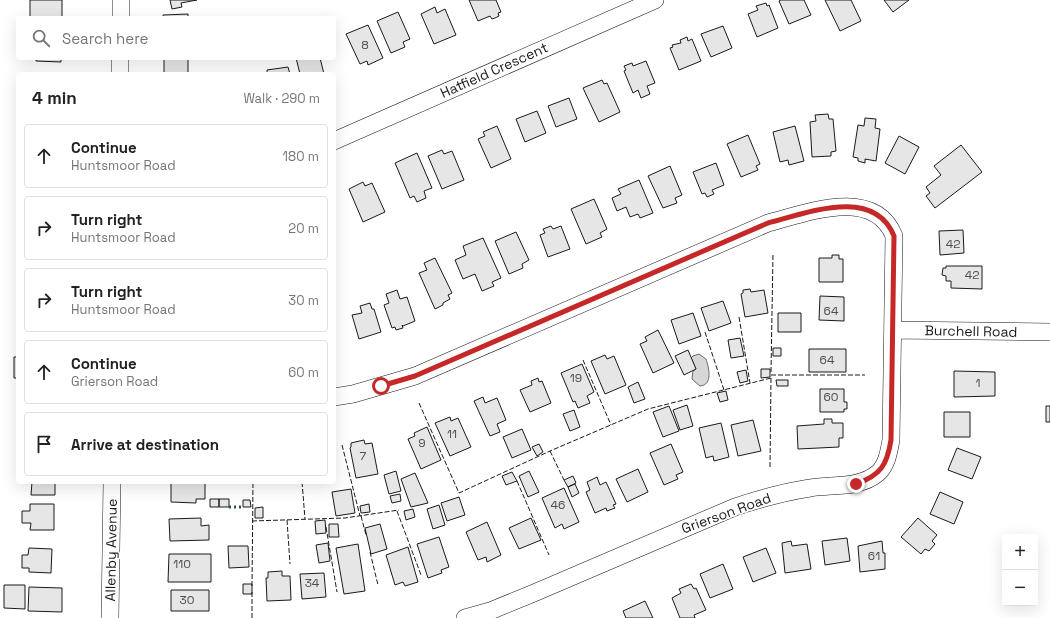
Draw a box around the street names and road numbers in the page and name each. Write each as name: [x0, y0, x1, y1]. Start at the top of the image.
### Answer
street label: Hatfield Crescent: [437, 38, 551, 102]
street label: Burchell Road: [924, 321, 1018, 341]
street label: Grierson Road: [679, 488, 773, 538]
street label: Allenby Avenue: [101, 498, 121, 602]

